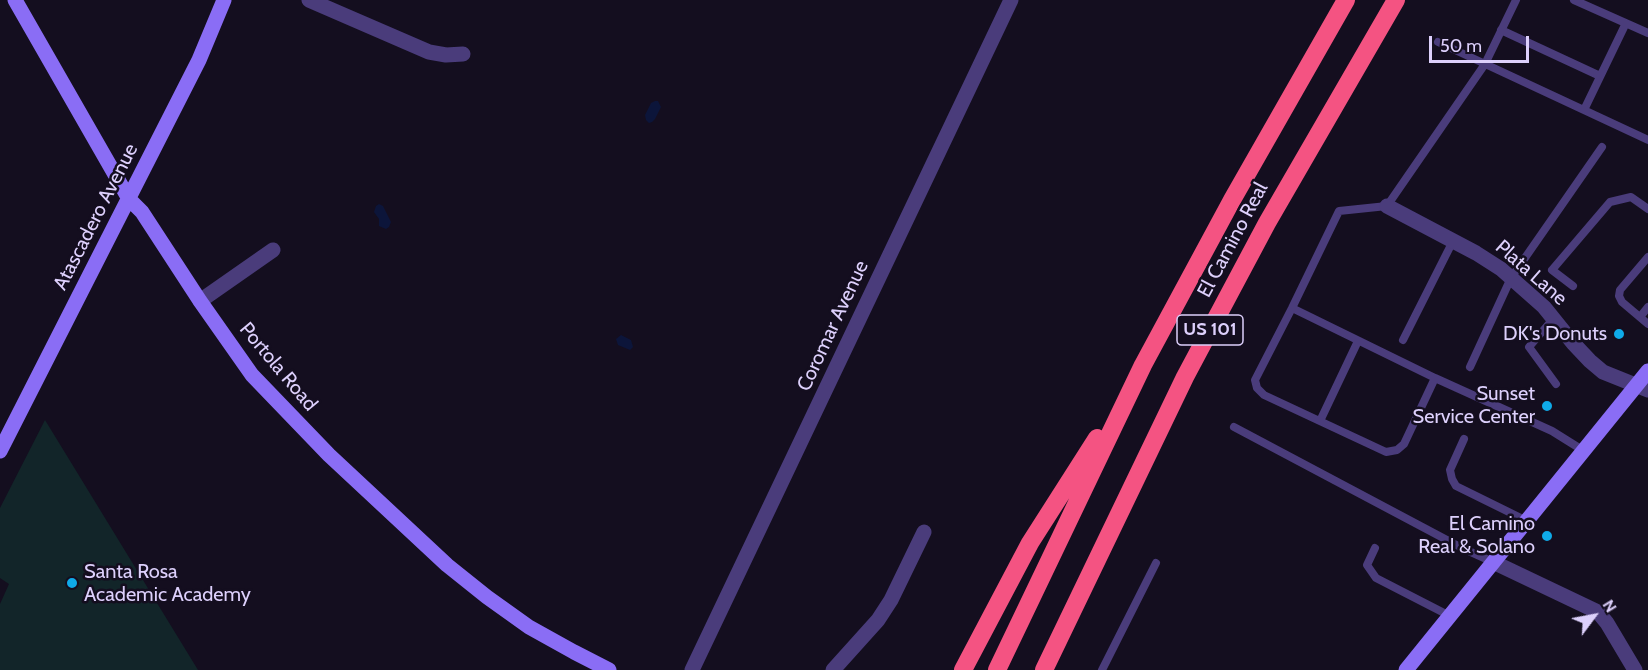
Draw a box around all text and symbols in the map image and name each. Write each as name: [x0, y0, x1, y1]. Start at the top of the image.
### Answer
scale bar: [1432, 24, 1532, 62]
text: 50 m: [1440, 35, 1482, 57]
street label: Atascadero Avenue: [49, 140, 143, 294]
street label: El Camino Real: [1193, 178, 1273, 302]
street label: Plata Lane: [1490, 235, 1572, 311]
street label: Coromar Avenue: [792, 257, 874, 395]
road number: US 101: [1177, 315, 1243, 345]
street label: Portola Road: [234, 318, 322, 416]
place label: DK's Donuts: [1503, 322, 1607, 346]
marker: DK's Donuts: [1612, 327, 1626, 341]
place label: Sunset Service Center: [1412, 382, 1535, 429]
marker: Sunset Service Center: [1540, 399, 1554, 413]
place label: El Camino Real & Solano: [1418, 512, 1535, 559]
marker: El Camino Real & Solano: [1540, 529, 1554, 543]
place label: Santa Rosa Academic Academy: [84, 560, 251, 607]
marker: Santa Rosa Academic Academy: [65, 576, 79, 590]
north arrow: [1564, 586, 1624, 646]
text: N: [1599, 596, 1621, 616]

